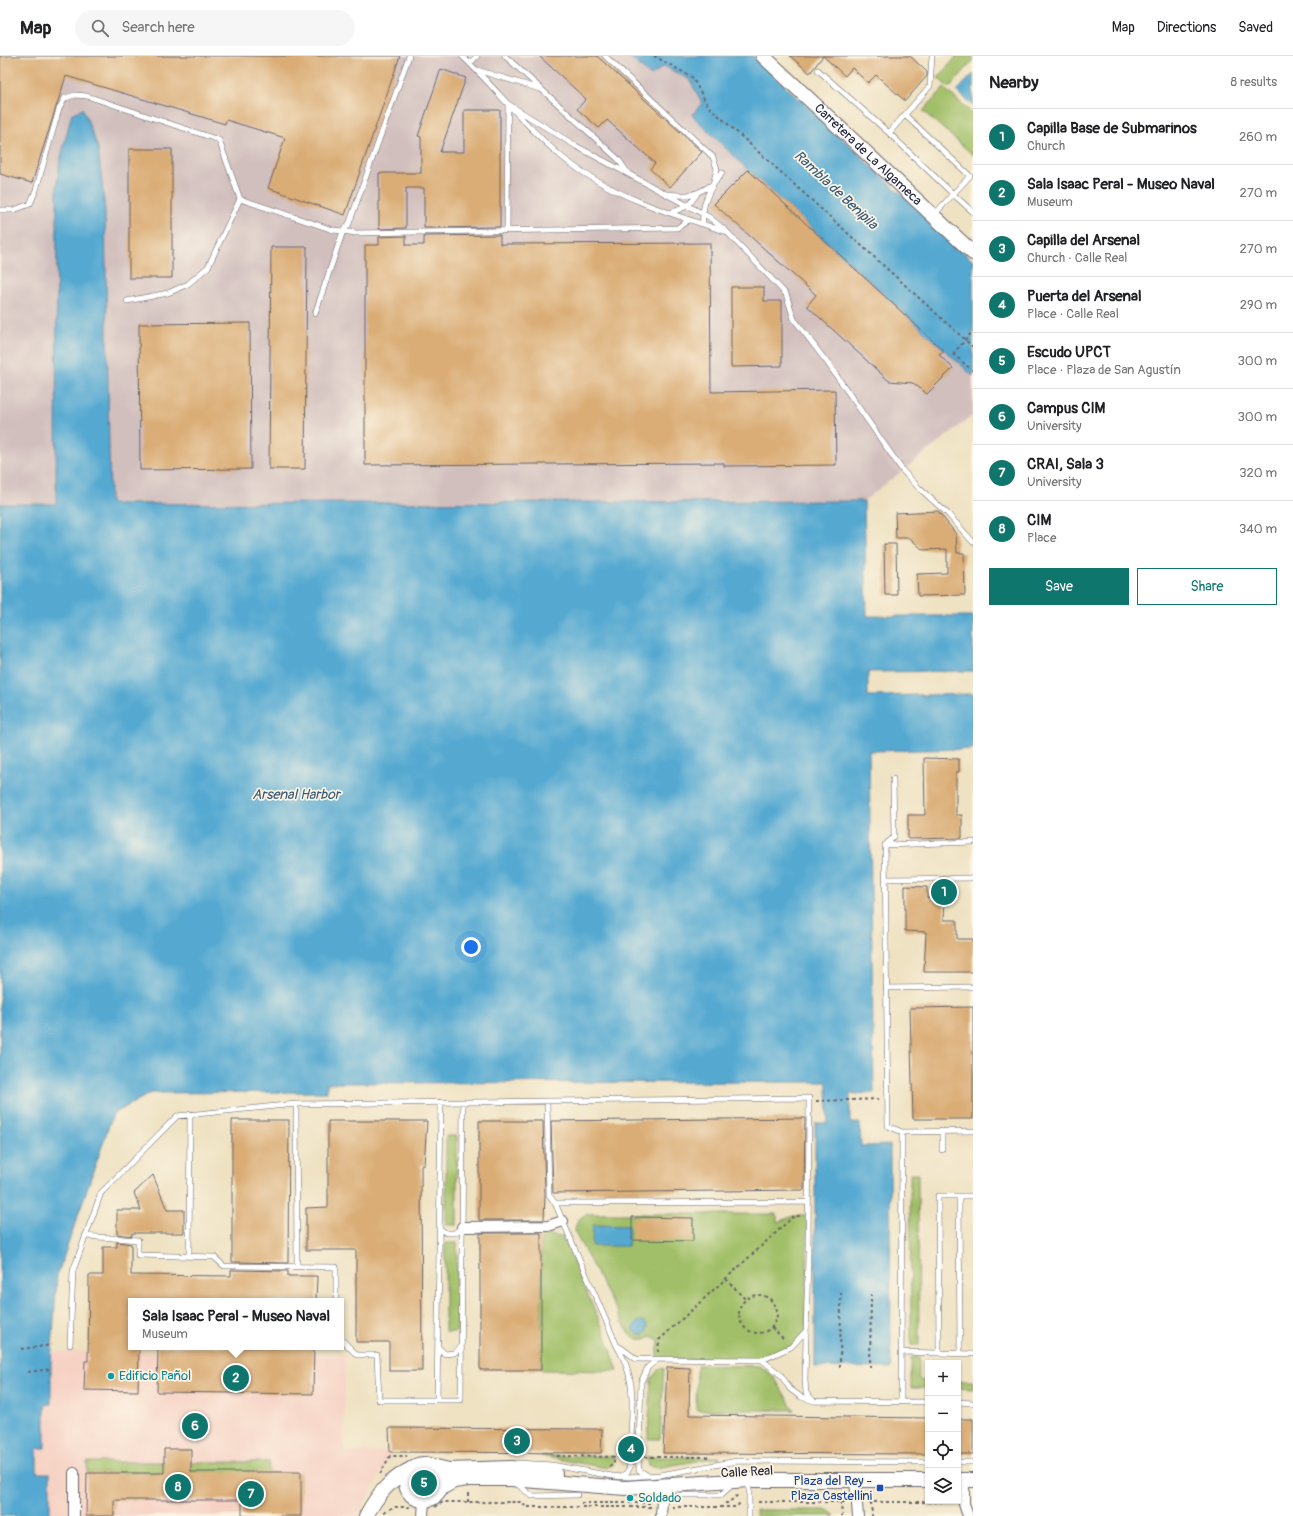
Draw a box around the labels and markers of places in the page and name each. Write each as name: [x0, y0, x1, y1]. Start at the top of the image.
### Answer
pin: 1: [931, 877, 957, 907]
pin: 2: [223, 1363, 249, 1393]
place label: Edificio Pañol: [119, 1368, 191, 1384]
marker: Edificio Pañol: [106, 1371, 116, 1381]
pin: 6: [182, 1411, 208, 1441]
pin: 3: [504, 1426, 530, 1456]
pin: 4: [618, 1434, 644, 1464]
pin: 5: [411, 1468, 437, 1498]
pin: 8: [165, 1472, 191, 1502]
place label: Plaza del Rey - Plaza Castellini: [790, 1473, 872, 1504]
pin: 7: [238, 1479, 264, 1509]
marker: Plaza del Rey - Plaza Castellini: [875, 1483, 885, 1493]
place label: Soldado: [638, 1490, 681, 1506]
marker: Soldado: [625, 1493, 635, 1503]

